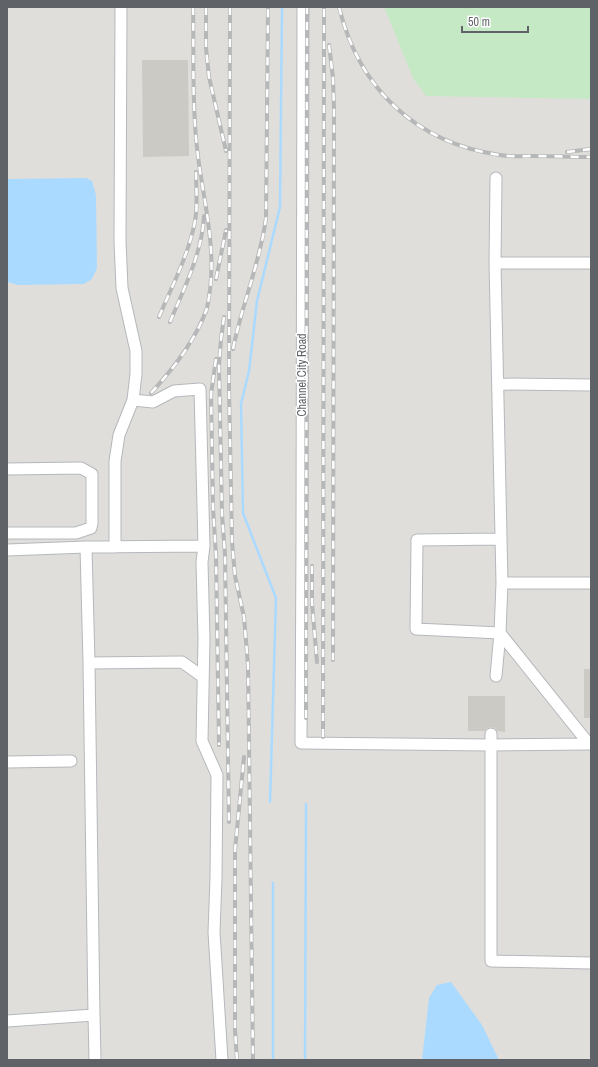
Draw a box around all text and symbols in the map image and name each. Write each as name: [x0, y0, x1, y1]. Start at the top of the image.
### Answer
scale bar: [462, 8, 528, 34]
text: 50 m: [468, 14, 490, 30]
street label: Channel City Road: [294, 333, 310, 417]

